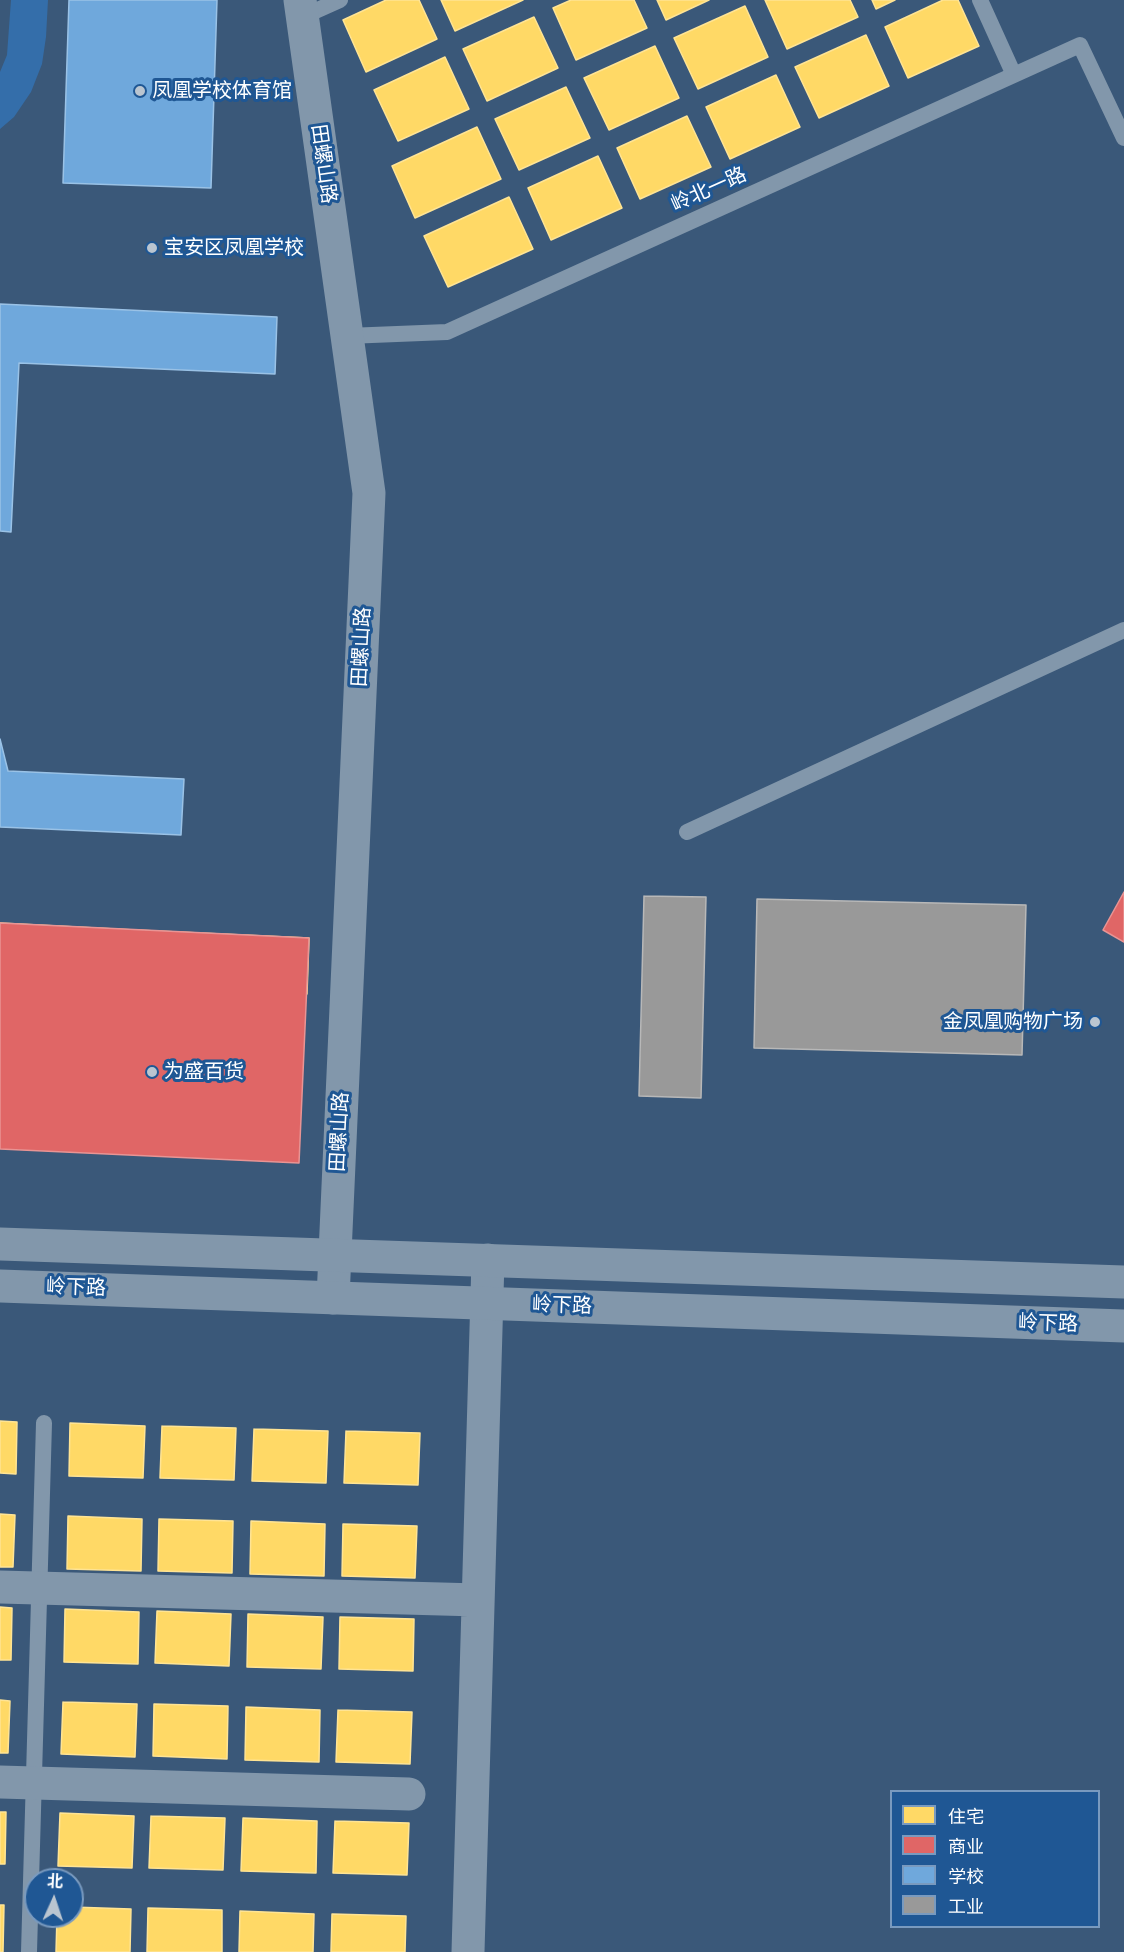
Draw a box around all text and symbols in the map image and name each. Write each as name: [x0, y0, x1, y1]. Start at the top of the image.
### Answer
place label: 凤凰学校体育馆: [152, 79, 292, 103]
marker: 凤凰学校体育馆: [133, 84, 147, 98]
street label: 田螺山路: [306, 123, 340, 205]
street label: 岭北一路: [668, 163, 750, 217]
place label: 宝安区凤凰学校: [164, 236, 304, 260]
marker: 宝安区凤凰学校: [145, 241, 159, 255]
street label: 田螺山路: [348, 606, 376, 688]
place label: 金凤凰购物广场: [943, 1010, 1083, 1034]
marker: 金凤凰购物广场: [1088, 1015, 1102, 1029]
place label: 为盛百货: [164, 1060, 244, 1084]
marker: 为盛百货: [145, 1065, 159, 1079]
street label: 田螺山路: [326, 1091, 354, 1173]
street label: 岭下路: [46, 1275, 106, 1301]
street label: 岭下路: [532, 1293, 592, 1319]
street label: 岭下路: [1018, 1311, 1078, 1337]
legend: [890, 1790, 1100, 1928]
text: 住宅: [948, 1807, 984, 1827]
text: 商业: [948, 1837, 984, 1857]
text: 学校: [948, 1867, 984, 1887]
north arrow: [24, 1868, 84, 1928]
text: 北: [46, 1873, 63, 1890]
text: 工业: [948, 1897, 984, 1917]

